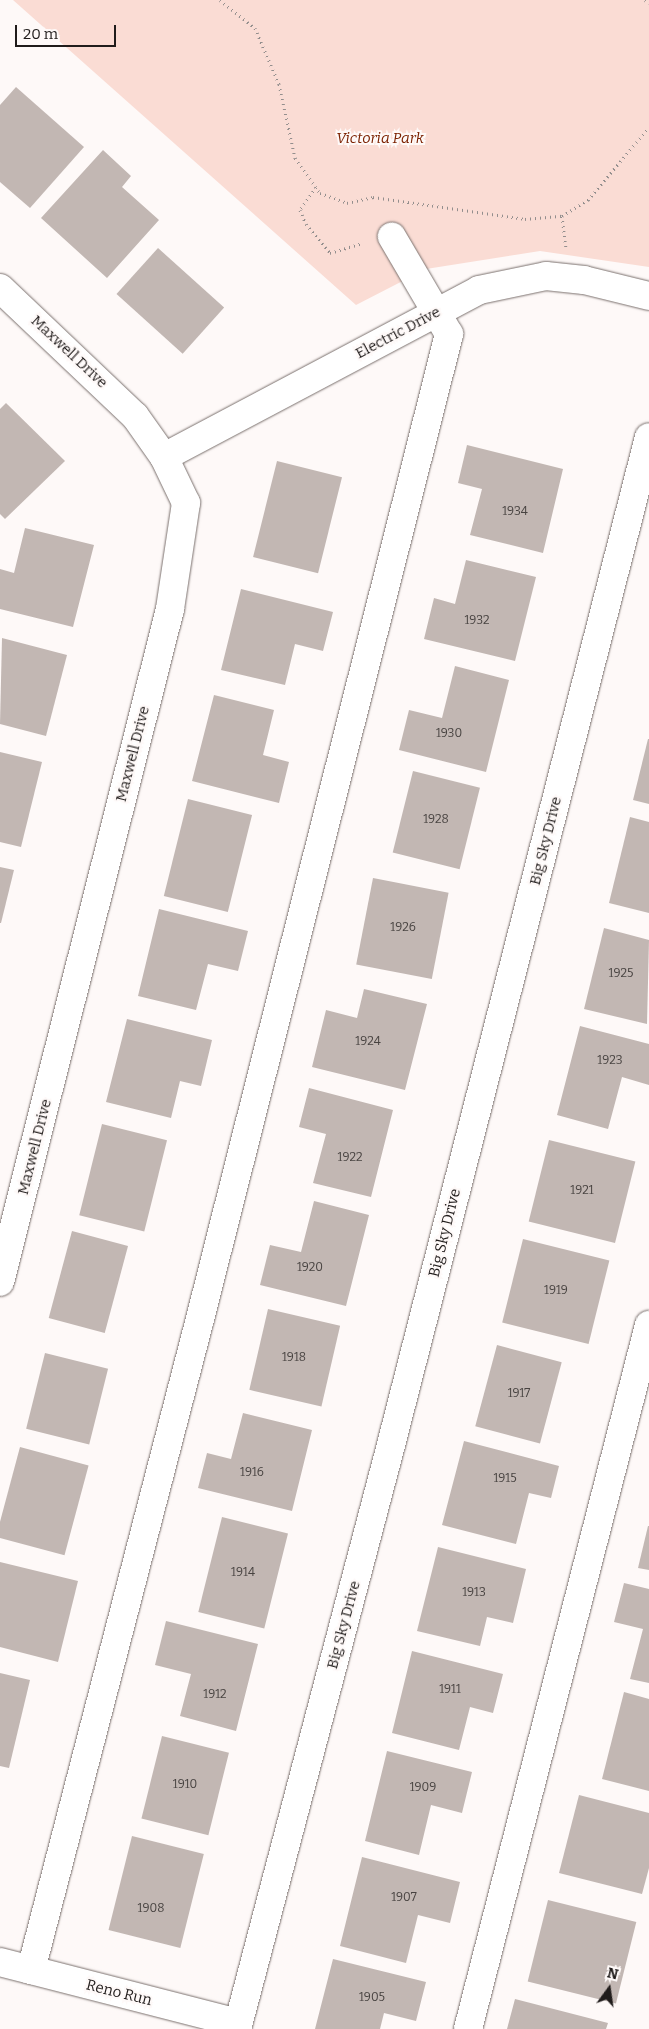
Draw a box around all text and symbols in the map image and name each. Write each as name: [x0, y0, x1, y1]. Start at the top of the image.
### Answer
scale bar: [18, 15, 119, 47]
text: 20 m: [23, 25, 58, 43]
park label: Victoria Park: [336, 130, 424, 148]
street label: Electric Drive: [353, 303, 443, 363]
street label: Maxwell Drive: [27, 312, 111, 392]
house number: 1934: [502, 505, 528, 519]
house number: 1932: [464, 614, 490, 628]
street label: Maxwell Drive: [112, 704, 154, 804]
house number: 1930: [436, 727, 462, 741]
street label: Big Sky Drive: [526, 795, 566, 887]
house number: 1928: [423, 813, 449, 827]
house number: 1926: [390, 921, 416, 935]
house number: 1925: [609, 967, 633, 981]
house number: 1924: [355, 1035, 381, 1049]
house number: 1923: [597, 1054, 623, 1068]
street label: Maxwell Drive: [14, 1097, 56, 1197]
house number: 1922: [338, 1151, 362, 1165]
house number: 1921: [570, 1184, 594, 1198]
street label: Big Sky Drive: [425, 1187, 465, 1279]
house number: 1920: [297, 1261, 323, 1275]
house number: 1919: [544, 1284, 568, 1298]
house number: 1918: [282, 1351, 306, 1365]
house number: 1917: [508, 1387, 530, 1401]
house number: 1916: [240, 1466, 264, 1480]
house number: 1915: [493, 1472, 517, 1486]
house number: 1914: [231, 1566, 255, 1580]
street label: Big Sky Drive: [324, 1579, 364, 1671]
house number: 1913: [462, 1586, 486, 1600]
house number: 1911: [439, 1683, 461, 1697]
house number: 1912: [203, 1688, 227, 1702]
house number: 1910: [173, 1778, 197, 1792]
house number: 1909: [410, 1781, 436, 1795]
house number: 1907: [391, 1891, 417, 1905]
house number: 1908: [138, 1902, 164, 1916]
north arrow: [584, 1964, 634, 2014]
text: N: [605, 1964, 620, 1984]
street label: Reno Run: [84, 1976, 154, 2010]
house number: 1905: [359, 1991, 385, 2005]

